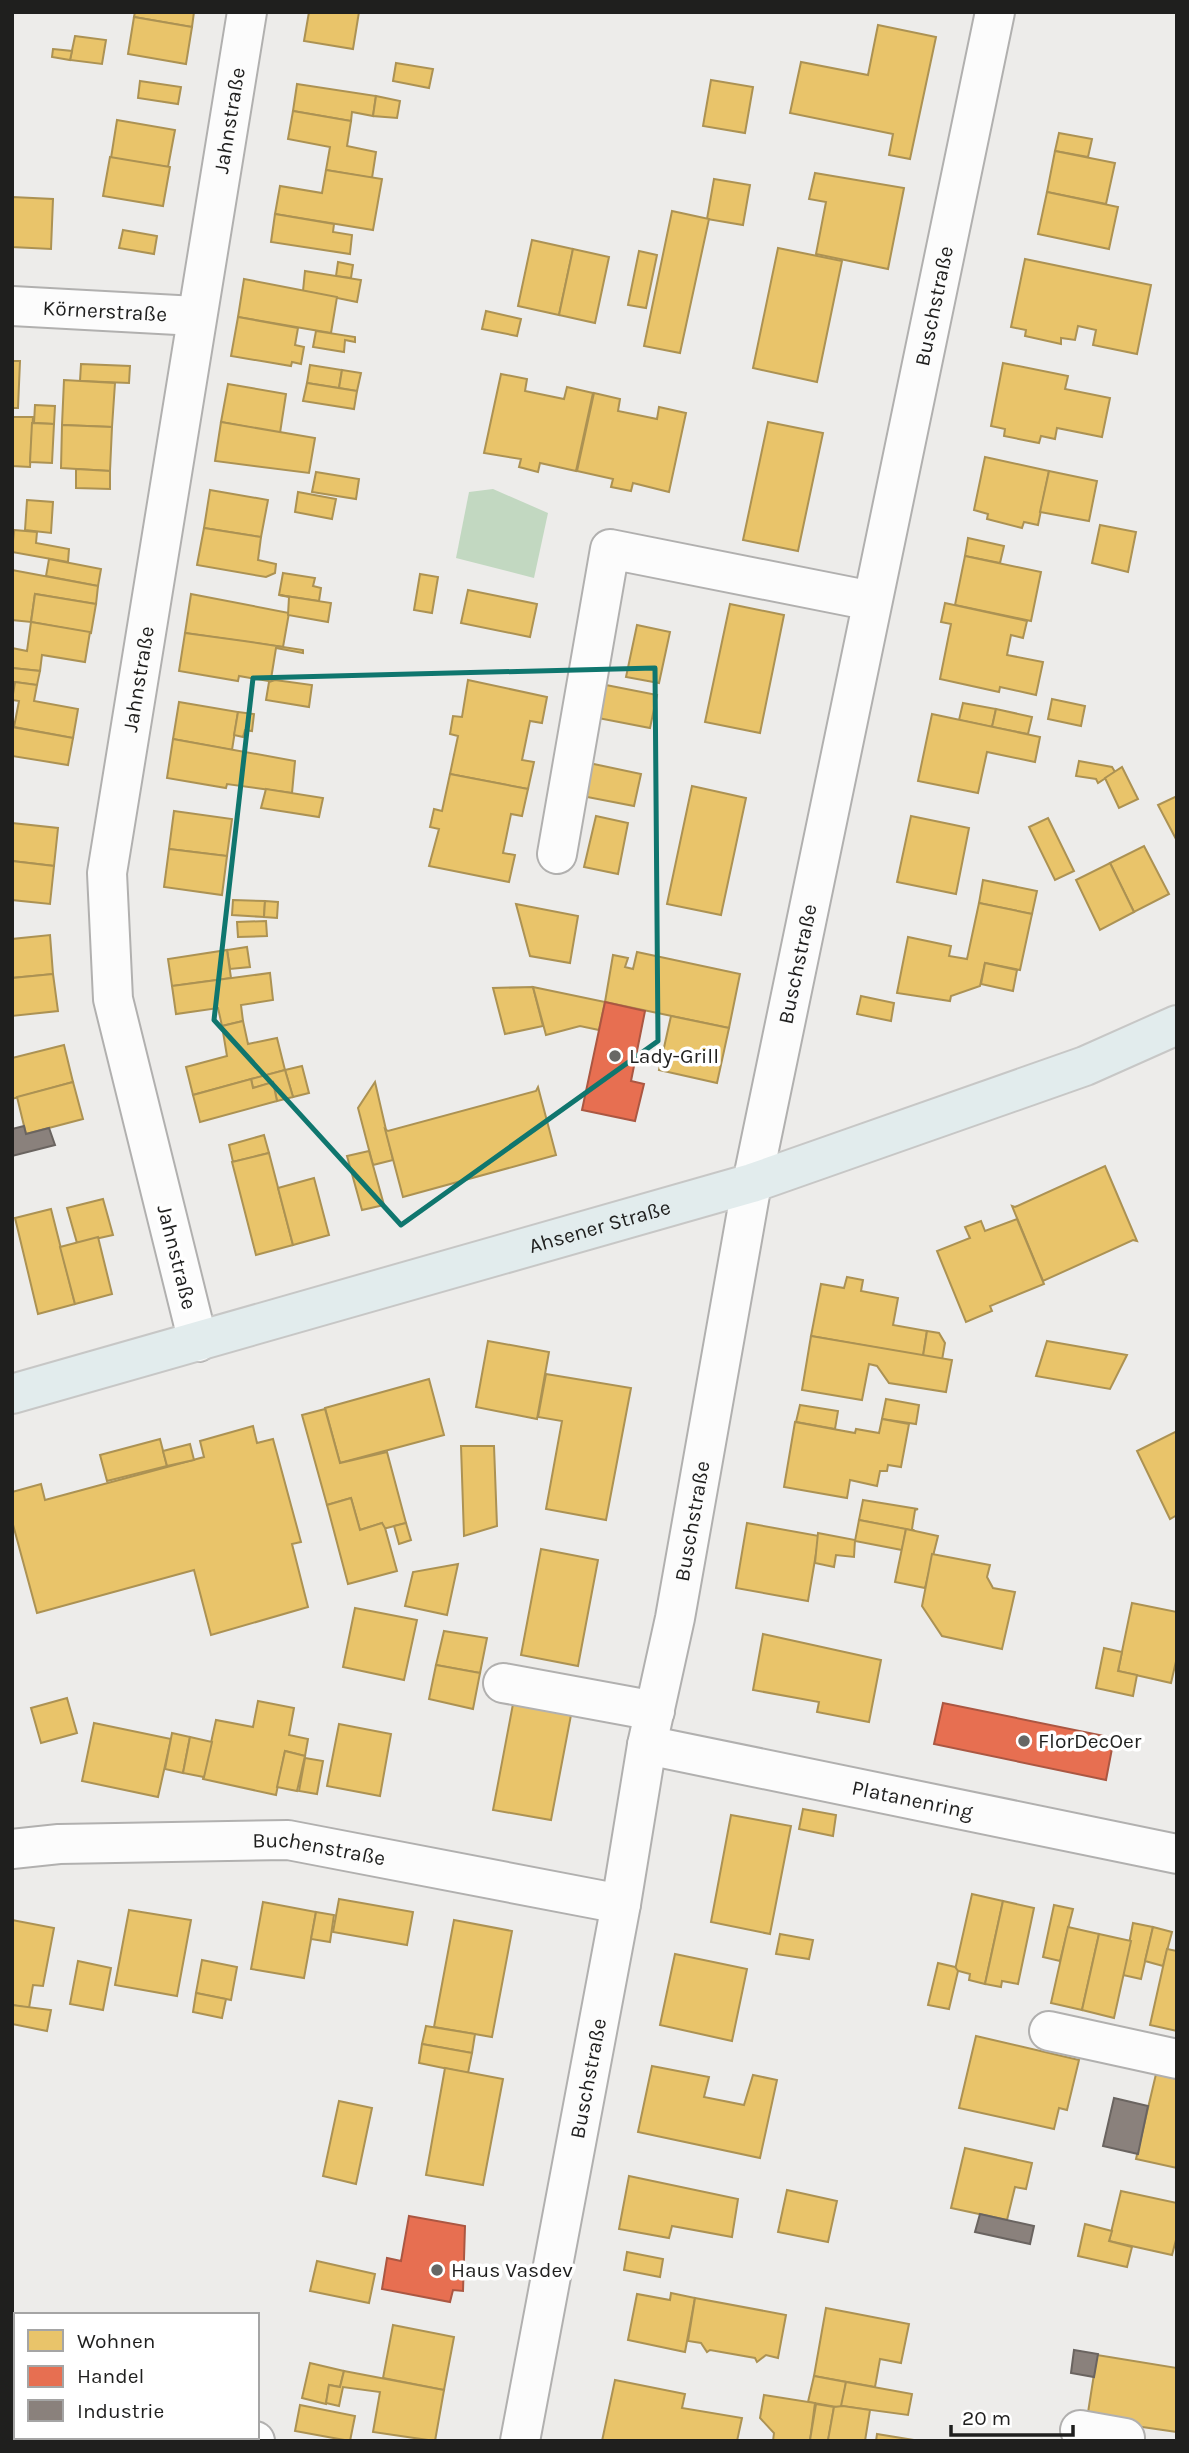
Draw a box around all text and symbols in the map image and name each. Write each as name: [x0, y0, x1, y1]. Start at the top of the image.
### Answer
street label: Jahnstraße: [209, 66, 250, 175]
street label: Buschstraße: [910, 244, 958, 368]
street label: Körnerstraße: [42, 296, 168, 326]
street label: Jahnstraße: [118, 624, 159, 734]
street label: Buschstraße: [773, 902, 822, 1026]
place label: Lady-Grill: [629, 1044, 719, 1068]
marker: Lady-Grill: [607, 1048, 623, 1064]
street label: Ahsener Straße: [526, 1195, 673, 1258]
street label: Jahnstraße: [152, 1202, 202, 1312]
street label: Buschstraße: [670, 1459, 715, 1583]
place label: FlorDecOer: [1038, 1729, 1142, 1753]
marker: FlorDecOer: [1016, 1733, 1032, 1749]
street label: Platanenring: [850, 1775, 975, 1824]
street label: Buchenstraße: [252, 1828, 387, 1870]
street label: Buschstraße: [565, 2016, 611, 2141]
place label: Haus Vasdev: [451, 2258, 573, 2282]
marker: Haus Vasdev: [429, 2262, 445, 2278]
legend: [14, 2313, 259, 2439]
text: Wohnen: [77, 2329, 155, 2353]
text: Handel: [77, 2364, 144, 2388]
scale bar: [951, 2394, 1074, 2438]
text: Industrie: [77, 2399, 164, 2423]
text: 20 m: [962, 2406, 1011, 2430]

